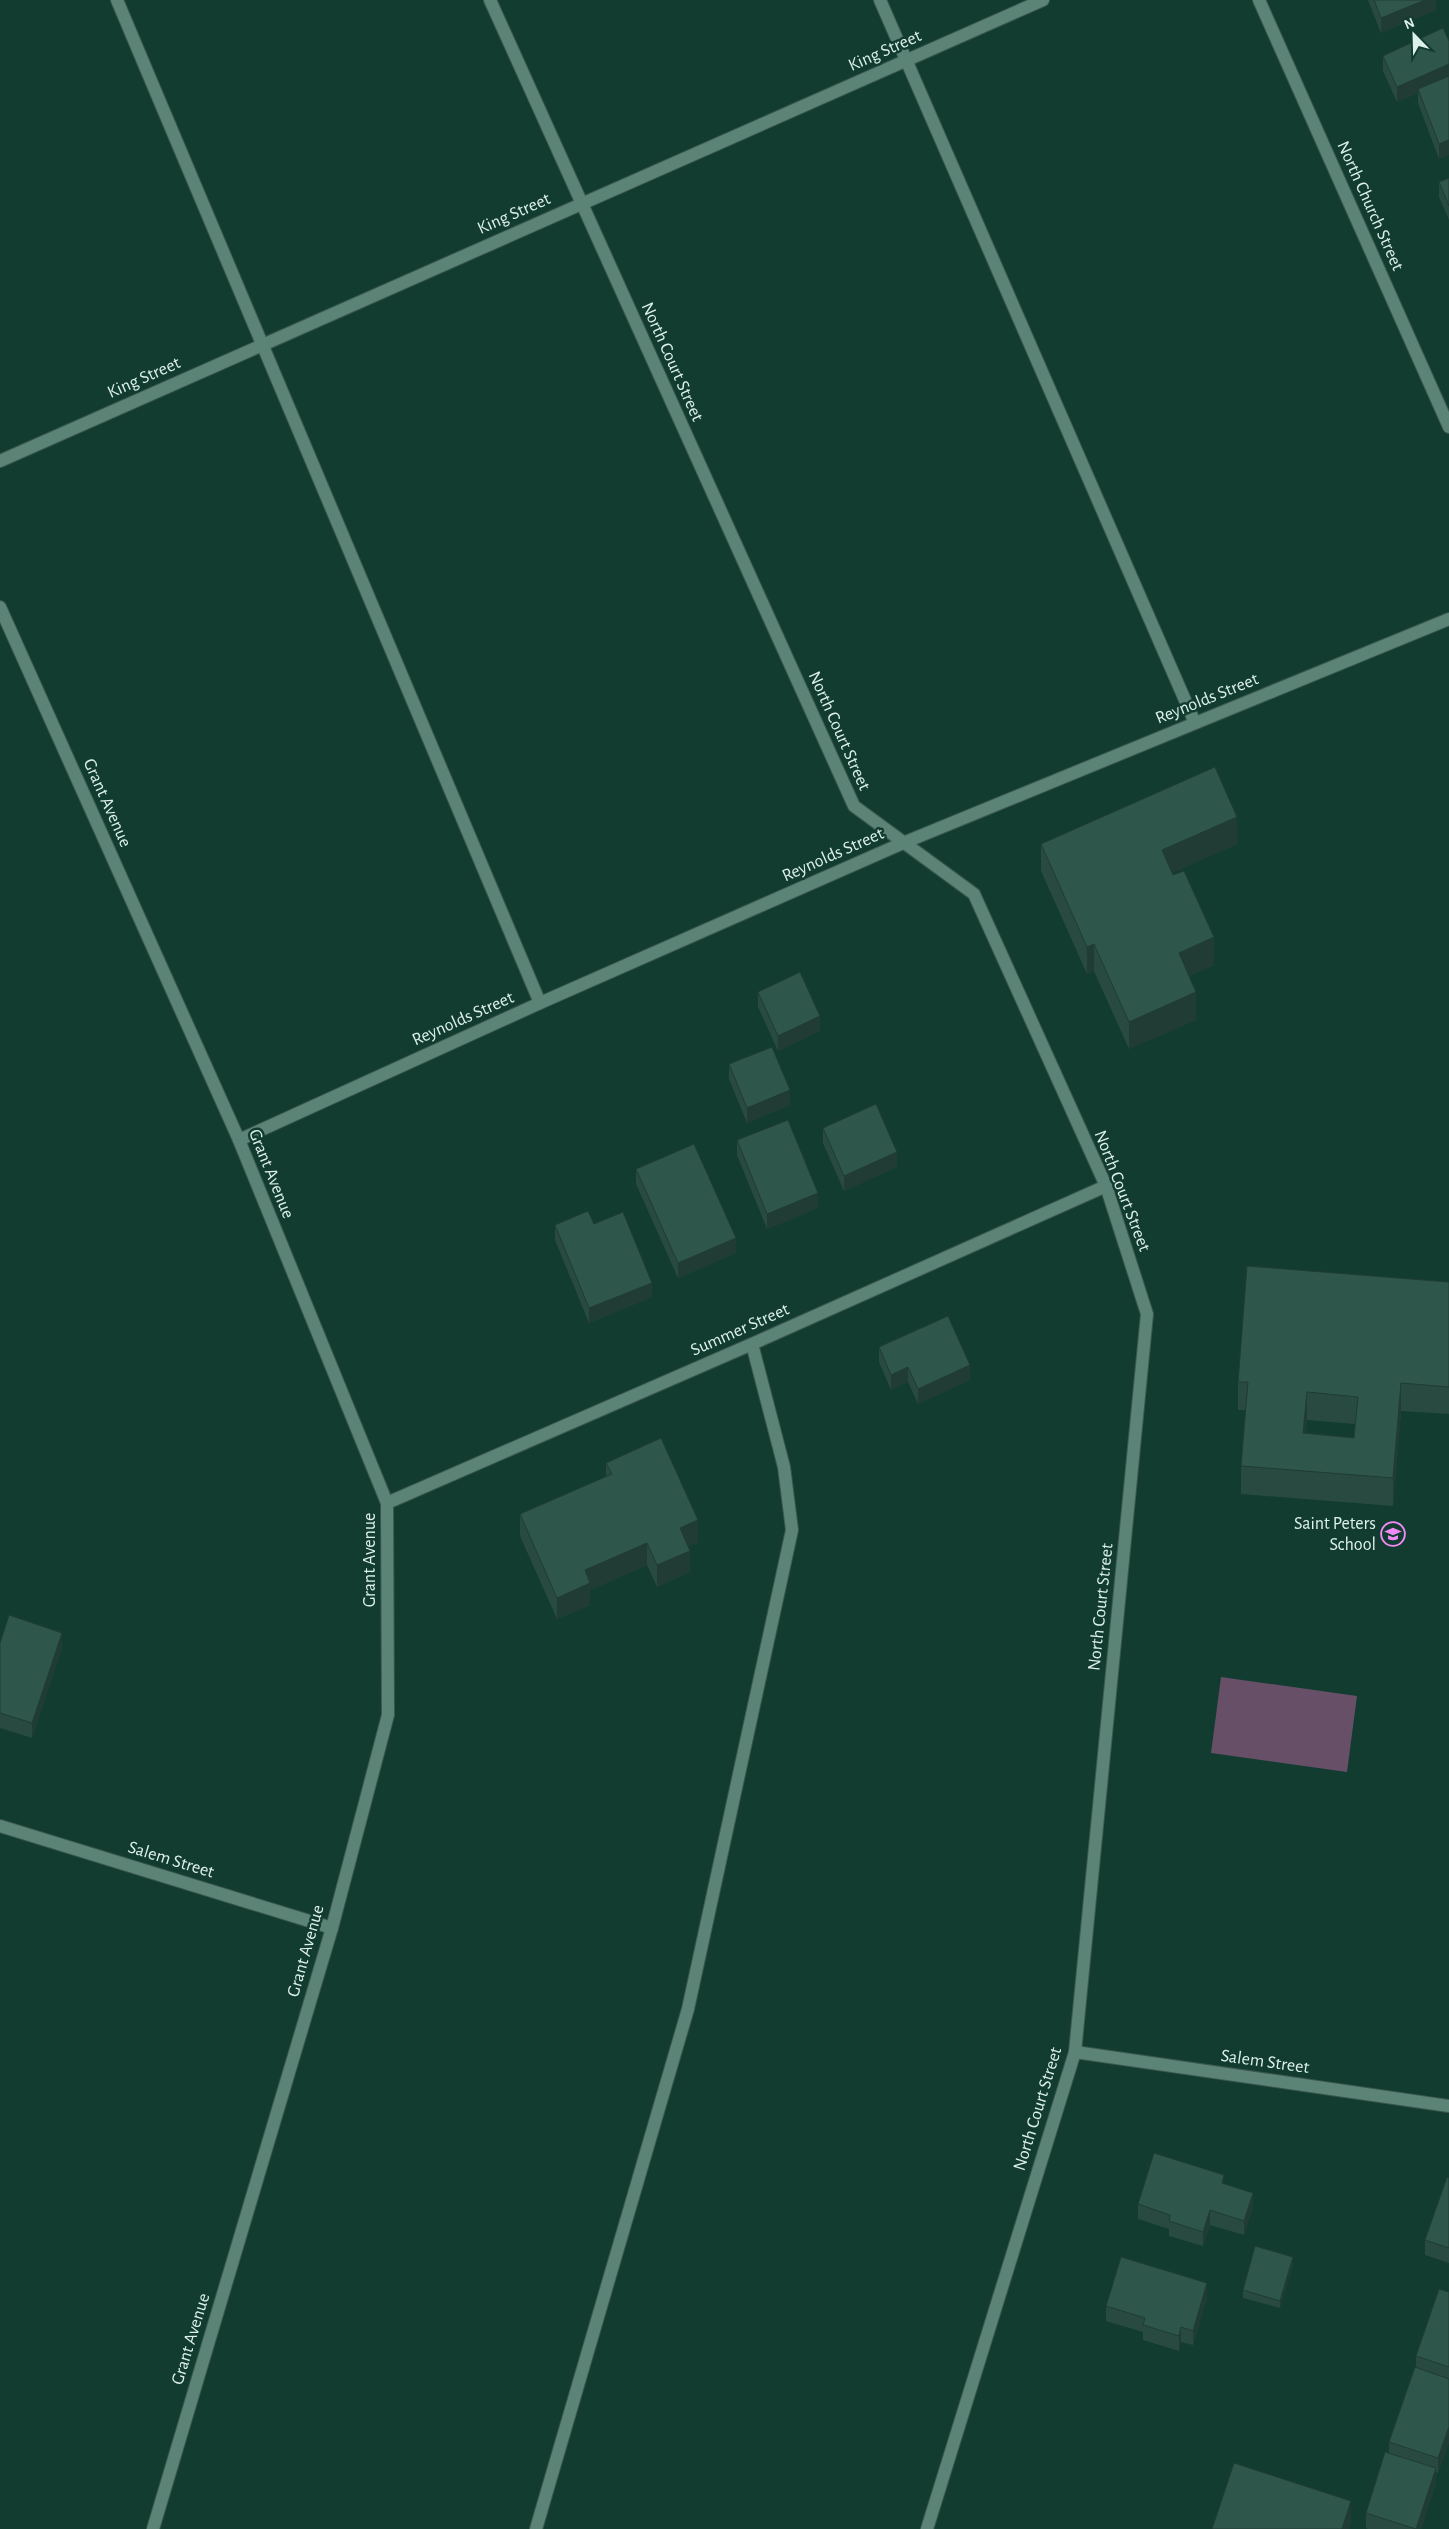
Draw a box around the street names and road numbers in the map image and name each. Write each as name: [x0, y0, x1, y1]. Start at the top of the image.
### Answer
street label: King Street: [846, 27, 924, 75]
street label: North Church Street: [1333, 139, 1407, 274]
street label: King Street: [475, 190, 553, 238]
street label: North Court Street: [638, 300, 706, 424]
street label: King Street: [105, 354, 183, 402]
street label: North Court Street: [805, 669, 873, 793]
street label: Reynolds Street: [1153, 670, 1261, 728]
street label: Grant Avenue: [80, 756, 134, 850]
street label: Reynolds Street: [779, 824, 887, 885]
street label: Reynolds Street: [409, 988, 517, 1049]
street label: Grant Avenue: [245, 1127, 297, 1221]
street label: North Court Street: [1091, 1128, 1153, 1254]
street label: Summer Street: [688, 1300, 792, 1360]
street label: Grant Avenue: [361, 1513, 379, 1607]
street label: North Court Street: [1085, 1542, 1117, 1672]
street label: Salem Street: [126, 1838, 216, 1882]
street label: Grant Avenue: [284, 1903, 328, 1999]
street label: North Court Street: [1011, 2045, 1065, 2173]
street label: Salem Street: [1220, 2047, 1311, 2077]
street label: Grant Avenue: [169, 2291, 213, 2387]

